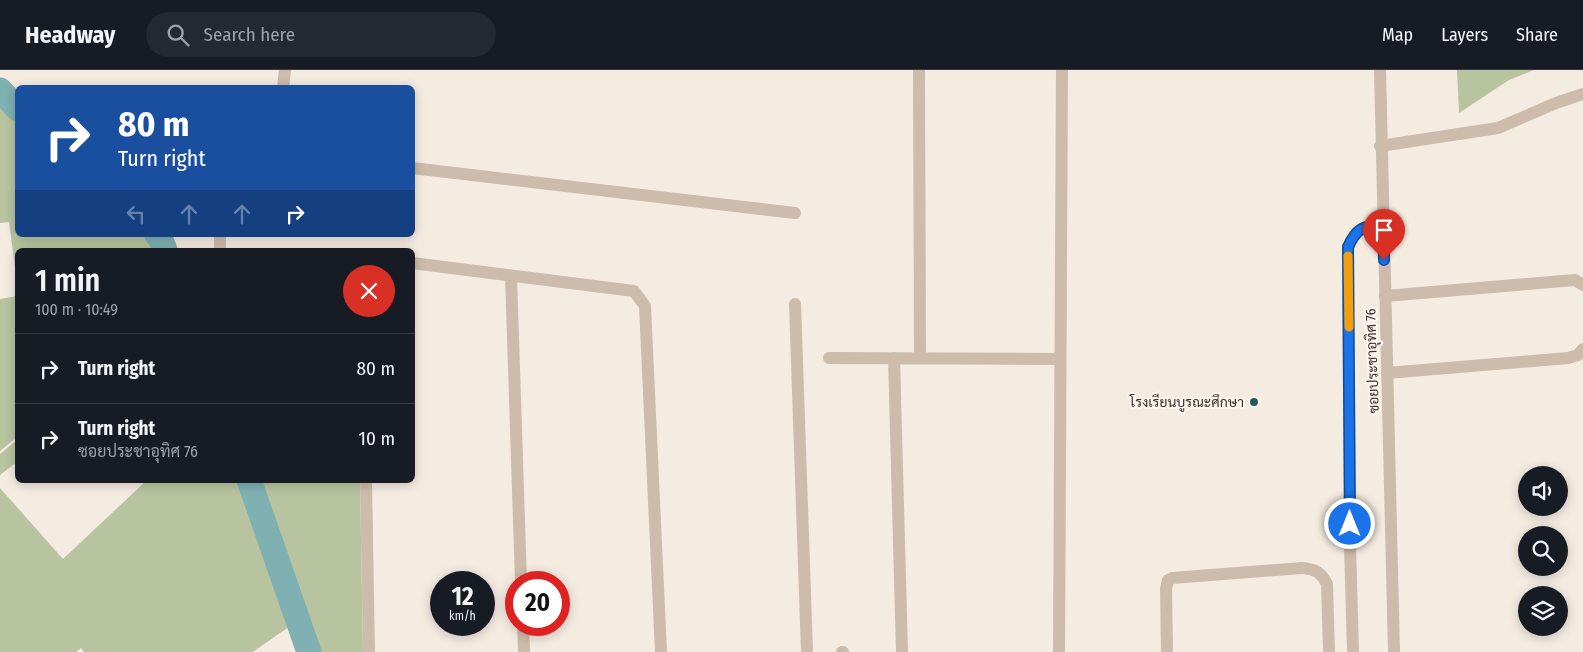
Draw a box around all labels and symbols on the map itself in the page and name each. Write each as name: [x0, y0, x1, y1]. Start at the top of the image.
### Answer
pin: [1363, 209, 1405, 260]
street label: ซอยประชาอุทิศ 76: [1362, 308, 1384, 414]
place label: โรงเรียนบูรณะศึกษา: [1129, 393, 1244, 412]
marker: โรงเรียนบูรณะศึกษา: [1248, 396, 1260, 408]
position arrow: [1323, 497, 1375, 549]
speed limit sign: 20: [505, 571, 570, 636]

